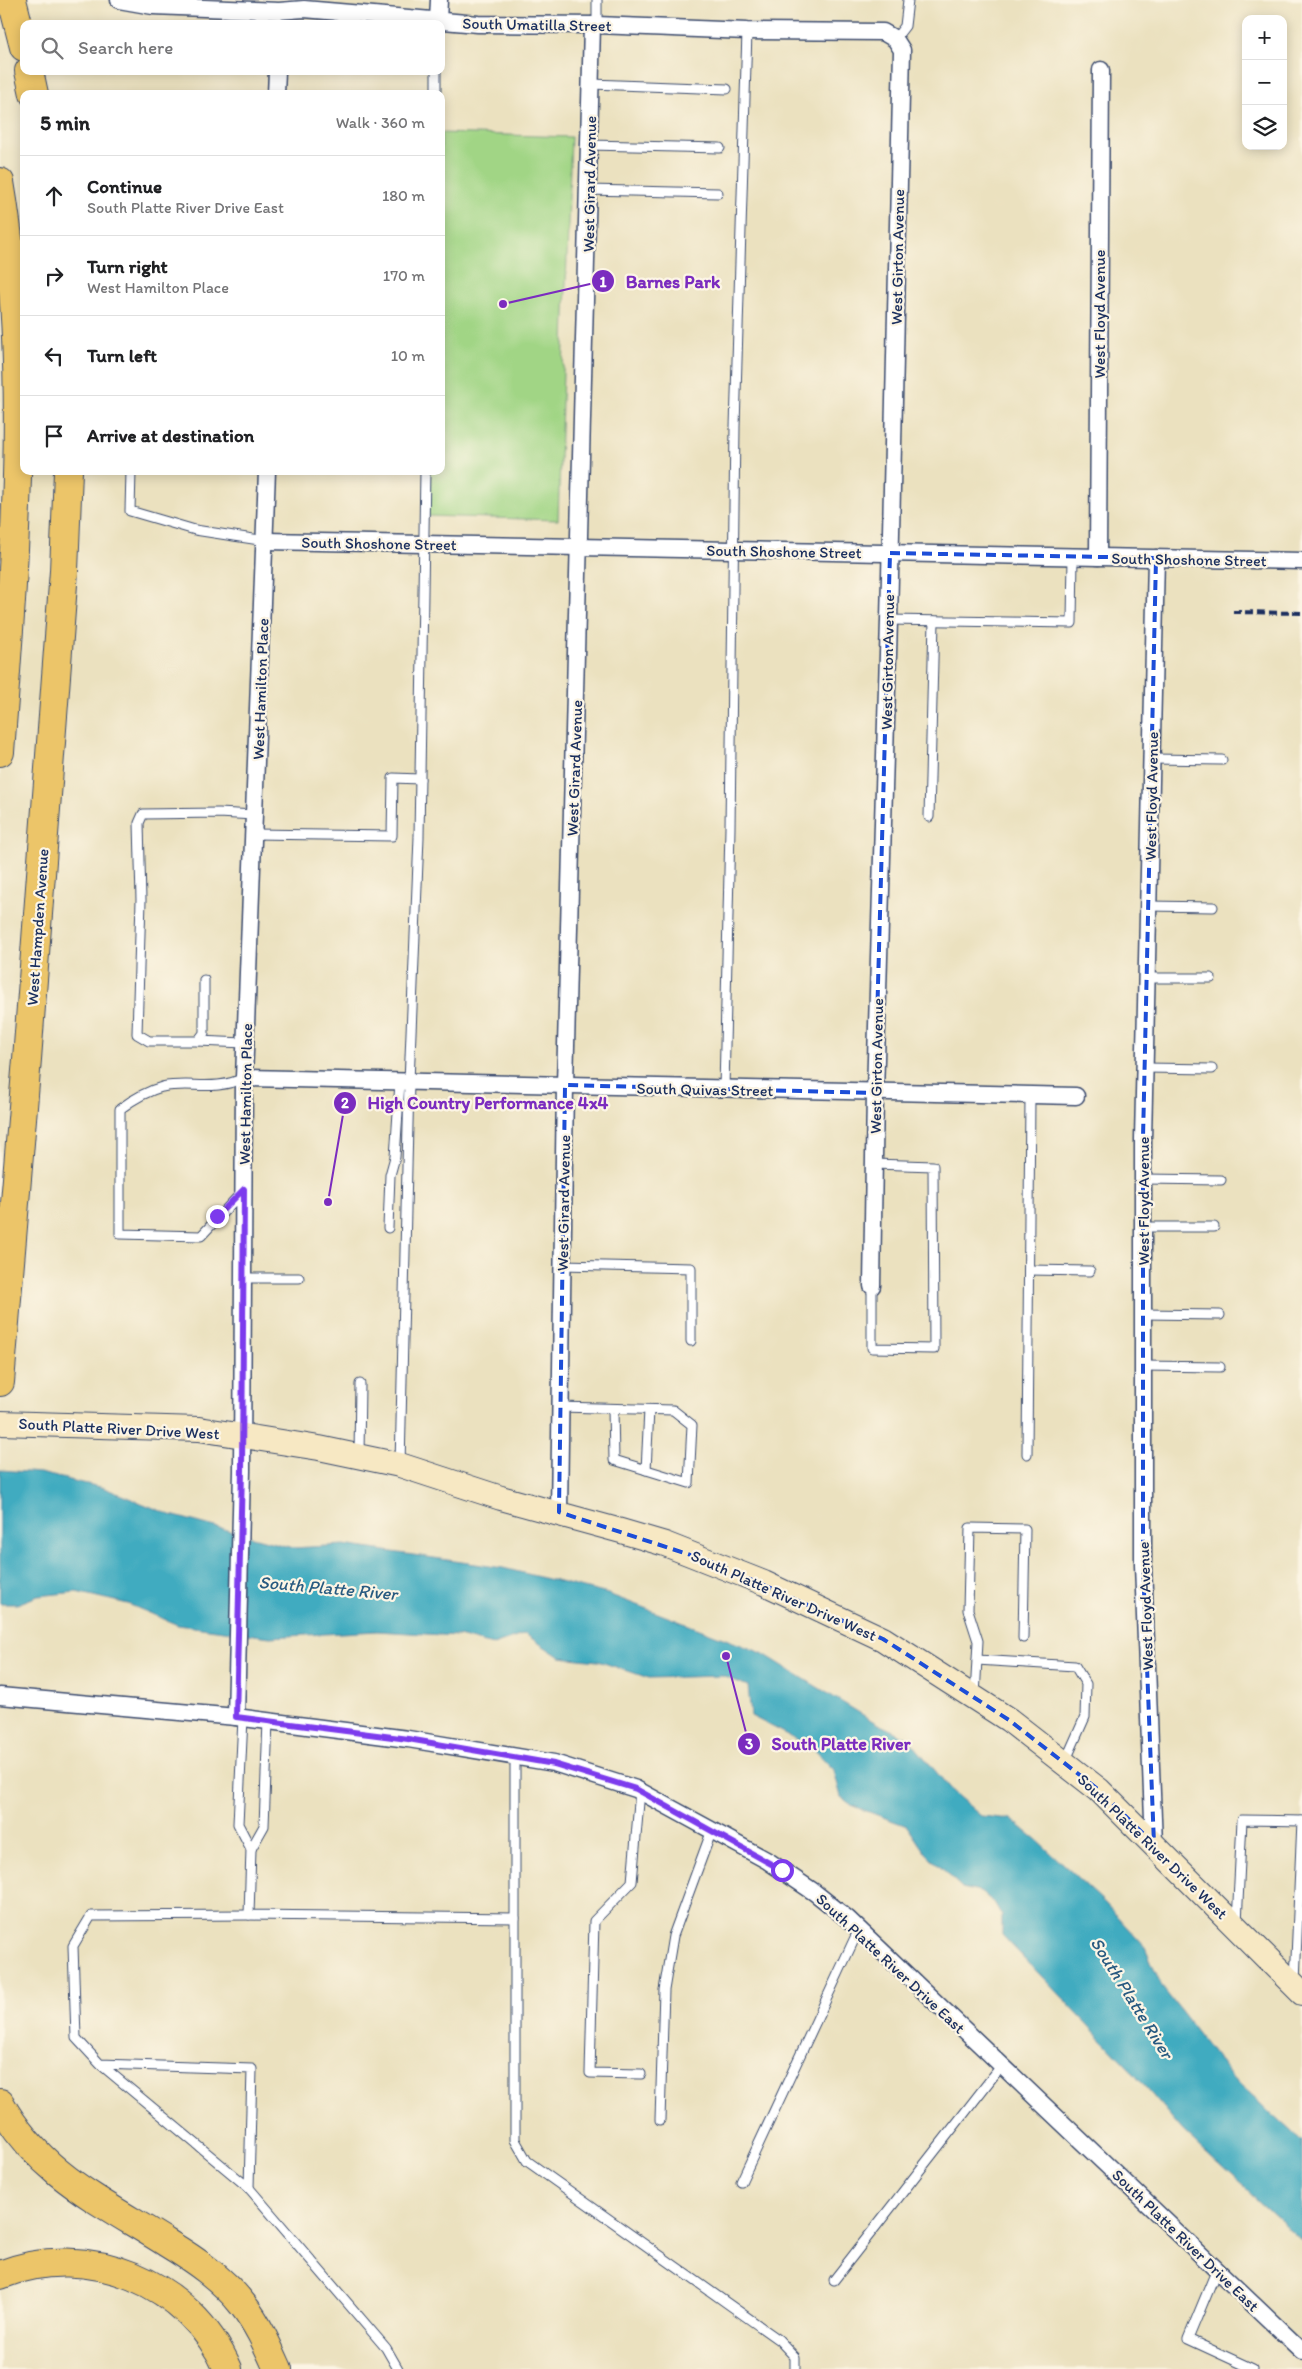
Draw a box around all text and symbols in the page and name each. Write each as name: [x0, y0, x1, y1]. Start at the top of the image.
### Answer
street label: South Umatilla Street: [462, 14, 612, 35]
map controls: [1242, 15, 1287, 150]
button: +: [1242, 15, 1287, 60]
search box: [20, 20, 445, 75]
icon: search: [38, 34, 66, 62]
text: Search here: [78, 36, 173, 59]
button: −: [1242, 60, 1287, 105]
button: layers: [1242, 105, 1287, 150]
text: 5 min: [40, 110, 90, 135]
text: Walk · 360 m: [336, 113, 425, 132]
street label: West Girard Avenue: [579, 115, 600, 252]
text: Continue: [87, 175, 162, 198]
icon: ahead: [40, 182, 68, 210]
text: 180 m: [382, 186, 425, 205]
street label: West Girton Avenue: [887, 189, 908, 325]
text: South Platte River Drive East: [87, 198, 284, 217]
street label: West Floyd Avenue: [1090, 250, 1109, 378]
text: Turn right: [87, 255, 168, 278]
icon: right: [40, 262, 68, 290]
callout: Barnes Park: [591, 265, 730, 298]
text: 170 m: [383, 266, 425, 285]
text: Barnes Park: [626, 271, 721, 293]
text: 1: [600, 273, 607, 291]
text: West Hamilton Place: [87, 278, 229, 297]
icon: left: [40, 342, 68, 370]
text: Turn left: [87, 344, 157, 367]
text: 10 m: [391, 346, 425, 365]
icon: arrive: [40, 422, 68, 450]
text: Arrive at destination: [87, 424, 254, 447]
street label: South Shoshone Street: [301, 533, 457, 554]
street label: South Shoshone Street: [706, 541, 862, 562]
street label: South Shoshone Street: [1111, 549, 1267, 570]
street label: West Girton Avenue: [877, 594, 898, 730]
street label: West Hamilton Place: [249, 618, 272, 760]
street label: West Girard Avenue: [563, 699, 586, 837]
street label: West Floyd Avenue: [1141, 731, 1162, 861]
street label: West Hampden Avenue: [23, 848, 52, 1006]
street label: West Girton Avenue: [866, 998, 887, 1134]
street label: West Hamilton Place: [235, 1023, 256, 1165]
street label: South Quivas Street: [636, 1079, 774, 1100]
callout: High Country Performance 4x4: [333, 1086, 619, 1119]
text: High Country Performance 4x4: [368, 1092, 609, 1114]
text: 2: [341, 1094, 349, 1112]
street label: West Girard Avenue: [553, 1134, 574, 1271]
street label: West Floyd Avenue: [1134, 1137, 1153, 1265]
route end: [206, 1205, 229, 1228]
street label: South Platte River Drive West: [18, 1414, 220, 1443]
street label: West Floyd Avenue: [1134, 1541, 1157, 1671]
street label: South Platte River Drive West: [688, 1546, 880, 1645]
water label: South Platte River: [258, 1571, 400, 1605]
callout: South Platte River: [737, 1727, 920, 1760]
text: South Platte River: [772, 1733, 912, 1755]
text: 3: [745, 1735, 753, 1753]
street label: South Platte River Drive West: [1074, 1770, 1232, 1923]
route start: [771, 1859, 794, 1882]
street label: South Platte River Drive East: [812, 1889, 969, 2037]
water label: South Platte River: [1086, 1933, 1179, 2065]
street label: South Platte River Drive East: [1108, 2165, 1263, 2316]

